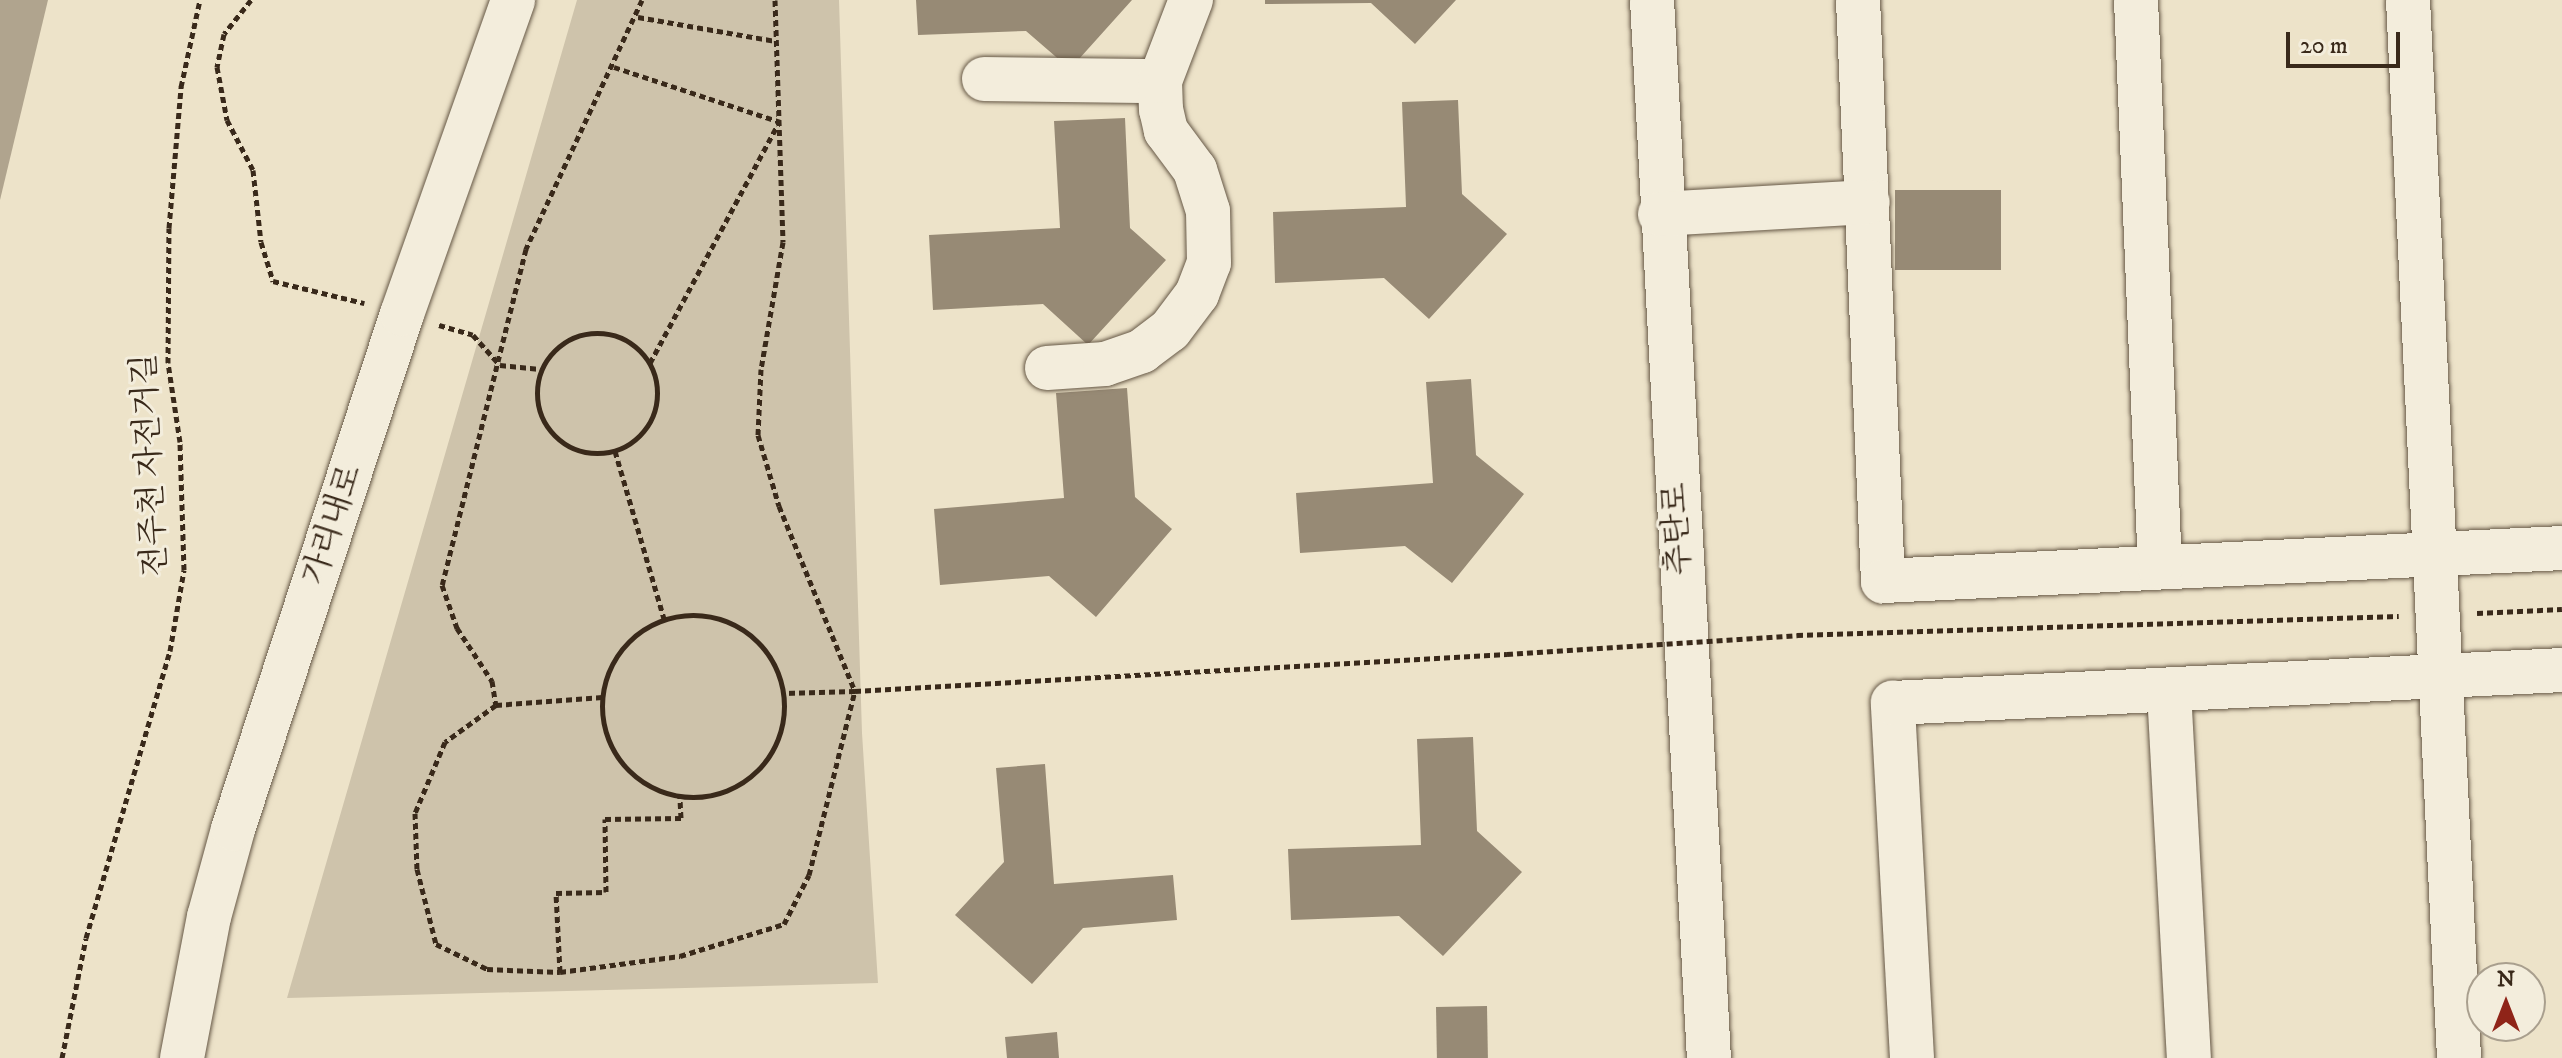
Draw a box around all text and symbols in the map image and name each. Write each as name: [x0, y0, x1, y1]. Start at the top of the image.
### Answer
scale bar: [2290, 16, 2404, 66]
text: 20 m: [2300, 31, 2348, 61]
street label: 전주천 자전거길: [126, 353, 176, 577]
street label: 가리내로: [296, 460, 370, 590]
street label: 추탄로: [1656, 482, 1700, 576]
north arrow: [2466, 962, 2546, 1042]
text: N: [2497, 966, 2515, 993]

